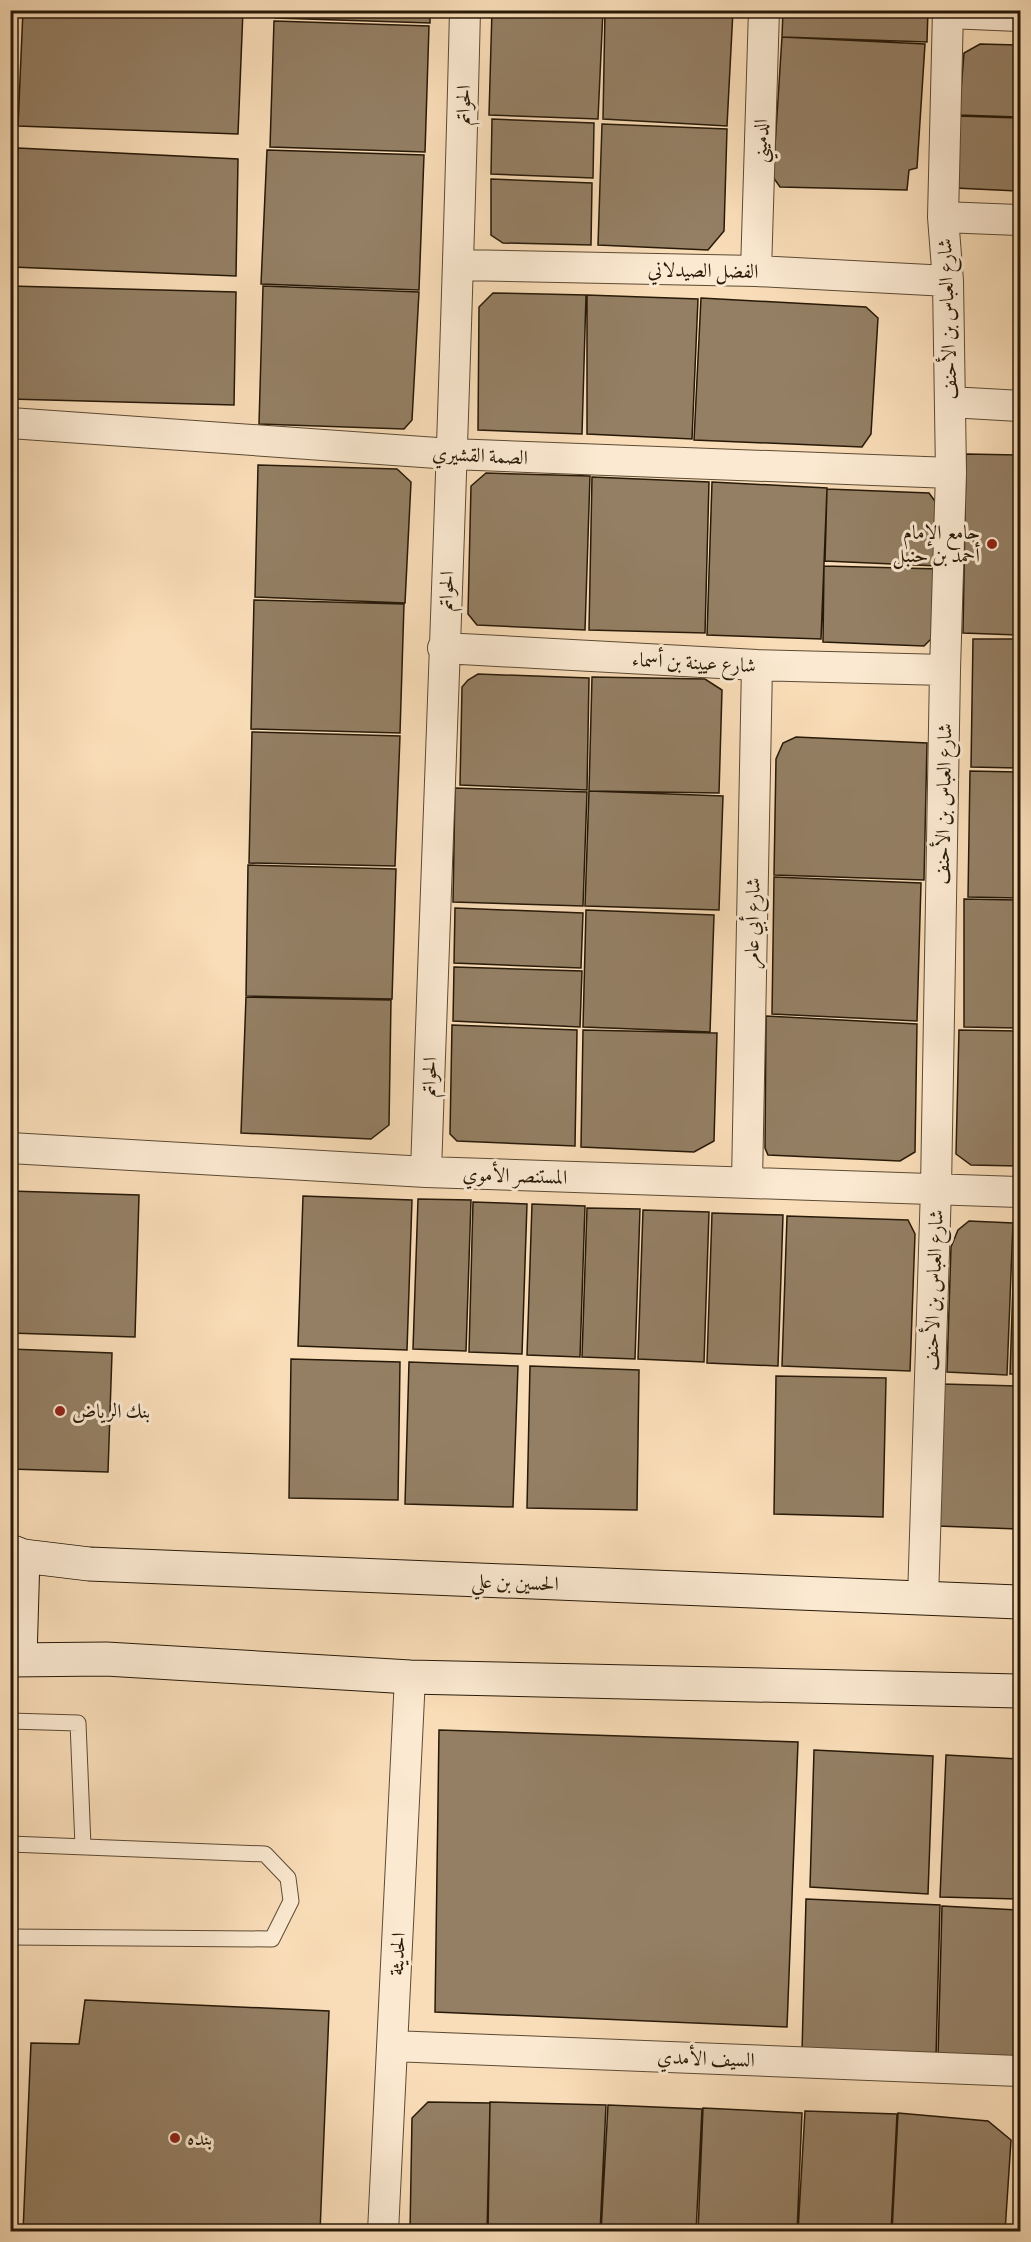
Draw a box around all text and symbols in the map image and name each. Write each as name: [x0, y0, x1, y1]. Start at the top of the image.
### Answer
street label: الحواتم: [450, 85, 481, 125]
street label: الدميني: [746, 118, 780, 164]
street label: شارع العباس بن الأحنف: [929, 238, 968, 400]
street label: الفضل الصيدلاني: [647, 256, 759, 287]
street label: الصمة القشيري: [431, 440, 529, 473]
place label: جامع الإمام أحمد بن حنبل: [893, 519, 980, 570]
marker: جامع الإمام أحمد بن حنبل: [985, 537, 999, 551]
street label: الحواتم: [432, 571, 465, 612]
street label: شارع عيينة بن أسماء: [631, 645, 757, 683]
street label: شارع العباس بن الأحنف: [927, 723, 962, 885]
street label: شارع أبي عامر: [737, 877, 771, 969]
street label: الحواتم: [415, 1057, 448, 1098]
street label: المستنصر الأموي: [462, 1158, 568, 1193]
street label: شارع العباس بن الأحنف: [915, 1209, 954, 1371]
place label: بنك الرياض: [72, 1398, 150, 1424]
marker: بنك الرياض: [53, 1404, 67, 1418]
street label: الحسين بن علي: [471, 1567, 559, 1604]
street label: الحديثة: [383, 1932, 411, 1976]
street label: السيف الأمدي: [657, 2041, 755, 2076]
place label: بنده: [187, 2125, 212, 2151]
marker: بنده: [168, 2131, 182, 2145]

